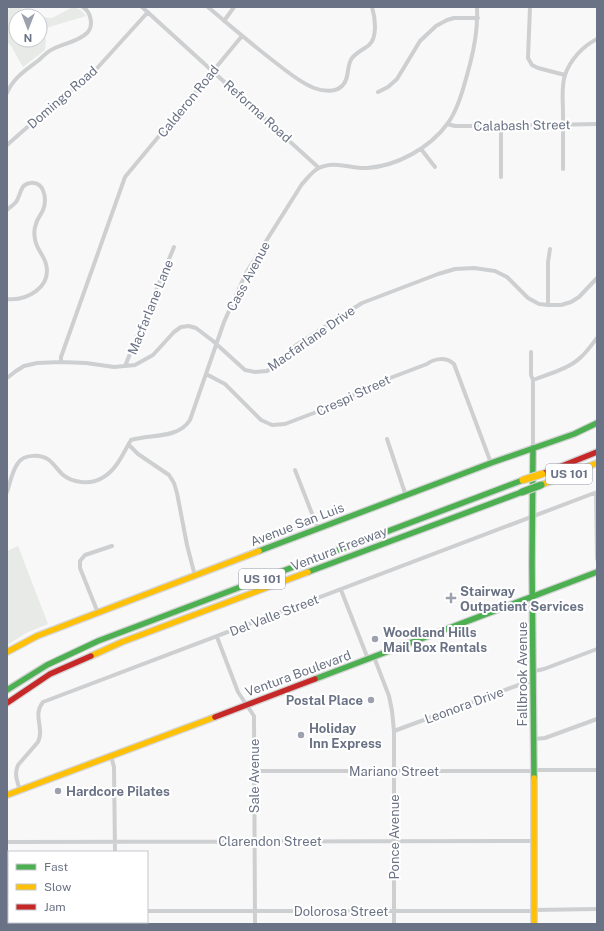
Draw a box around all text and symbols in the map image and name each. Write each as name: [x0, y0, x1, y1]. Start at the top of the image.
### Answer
north arrow: [8, 8, 48, 48]
text: N: [24, 32, 32, 44]
street label: Calderon Road: [155, 62, 222, 140]
street label: Domingo Road: [24, 63, 100, 132]
street label: Reforma Road: [221, 77, 294, 146]
street label: Calabash Street: [473, 117, 571, 134]
street label: Cass Avenue: [224, 239, 273, 314]
street label: Macfarlane Lane: [125, 257, 176, 357]
street label: Macfarlane Drive: [265, 303, 358, 374]
street label: Crespi Street: [314, 372, 393, 419]
road number: US 101: [546, 464, 592, 484]
street label: Avenue San Luis: [248, 500, 346, 549]
street label: Ventura Freeway: [289, 523, 389, 574]
road number: US 101: [239, 569, 285, 589]
place label: Stairway Outpatient Services: [460, 584, 584, 614]
street label: Del Valle Street: [227, 592, 321, 639]
marker: Stairway Outpatient Services: [445, 592, 457, 604]
street label: Fallbrook Avenue: [515, 622, 530, 726]
place label: Woodland Hills Mail Box Rentals: [383, 625, 487, 655]
marker: Woodland Hills Mail Box Rentals: [370, 634, 380, 644]
street label: Ventura Boulevard: [243, 647, 353, 700]
street label: Leonora Drive: [423, 684, 506, 727]
place label: Postal Place: [286, 693, 363, 708]
marker: Postal Place: [366, 695, 376, 705]
place label: Holiday Inn Express: [309, 721, 382, 751]
marker: Holiday Inn Express: [296, 730, 306, 740]
street label: Sale Avenue: [247, 739, 262, 813]
street label: Mariano Street: [349, 764, 439, 779]
place label: Hardcore Pilates: [66, 784, 170, 799]
marker: Hardcore Pilates: [53, 786, 63, 796]
street label: Ponce Avenue: [387, 794, 402, 880]
street label: Clarendon Street: [218, 834, 322, 849]
legend: [8, 851, 148, 923]
text: Fast: [44, 860, 69, 874]
text: Slow: [44, 880, 72, 894]
text: Jam: [44, 900, 66, 914]
street label: Dolorosa Street: [294, 904, 388, 919]

